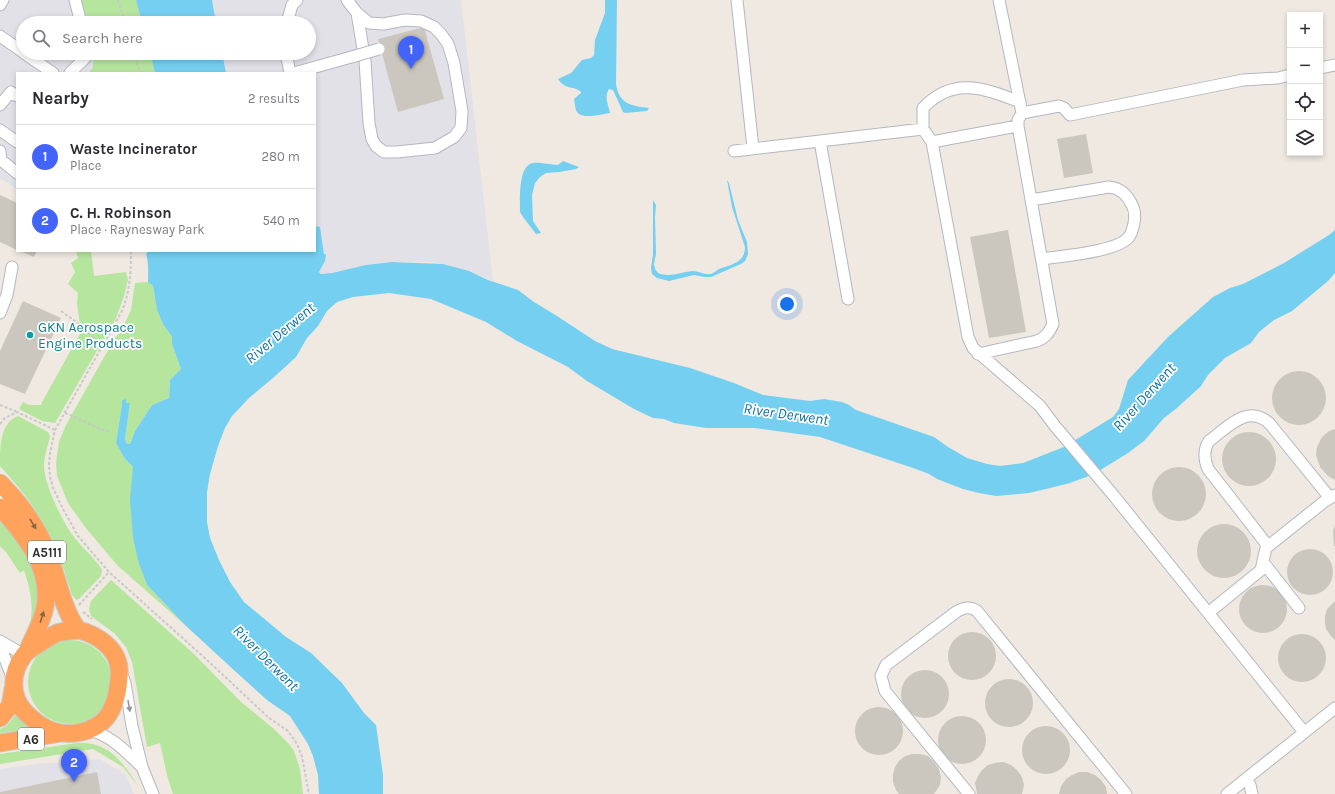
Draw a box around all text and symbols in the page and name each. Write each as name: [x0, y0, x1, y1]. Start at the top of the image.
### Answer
map controls: [1287, 12, 1323, 156]
button: +: [1287, 12, 1323, 48]
search box: [16, 16, 316, 60]
icon: search: [30, 27, 52, 49]
text: Search here: [62, 29, 143, 47]
pin: 1: [398, 36, 424, 69]
button: −: [1287, 48, 1323, 84]
button: locate: [1287, 84, 1323, 120]
text: Nearby: [32, 88, 89, 108]
text: 2 results: [248, 91, 300, 106]
button: layers: [1287, 120, 1323, 156]
text: Waste Incinerator: [70, 140, 197, 158]
text: 1: [43, 149, 47, 164]
text: 280 m: [262, 149, 300, 164]
text: Place: [70, 158, 101, 173]
text: C. H. Robinson: [70, 204, 172, 222]
text: 2: [41, 213, 49, 228]
text: 540 m: [262, 213, 300, 228]
text: Place · Raynesway Park: [70, 222, 205, 237]
your location: [777, 294, 797, 314]
water label: River Derwent: [242, 298, 319, 367]
place label: GKN Aerospace Engine Products: [38, 319, 142, 352]
marker: GKN Aerospace Engine Products: [25, 330, 35, 340]
water label: River Derwent: [1109, 359, 1180, 435]
water label: River Derwent: [742, 399, 830, 429]
one-way arrow: [29, 518, 36, 530]
road number: A5111: [28, 541, 66, 563]
one-way arrow: [39, 610, 45, 622]
water label: River Derwent: [229, 621, 303, 695]
one-way arrow: [126, 700, 132, 712]
road number: A6: [18, 728, 44, 750]
pin: 2: [61, 749, 87, 782]

